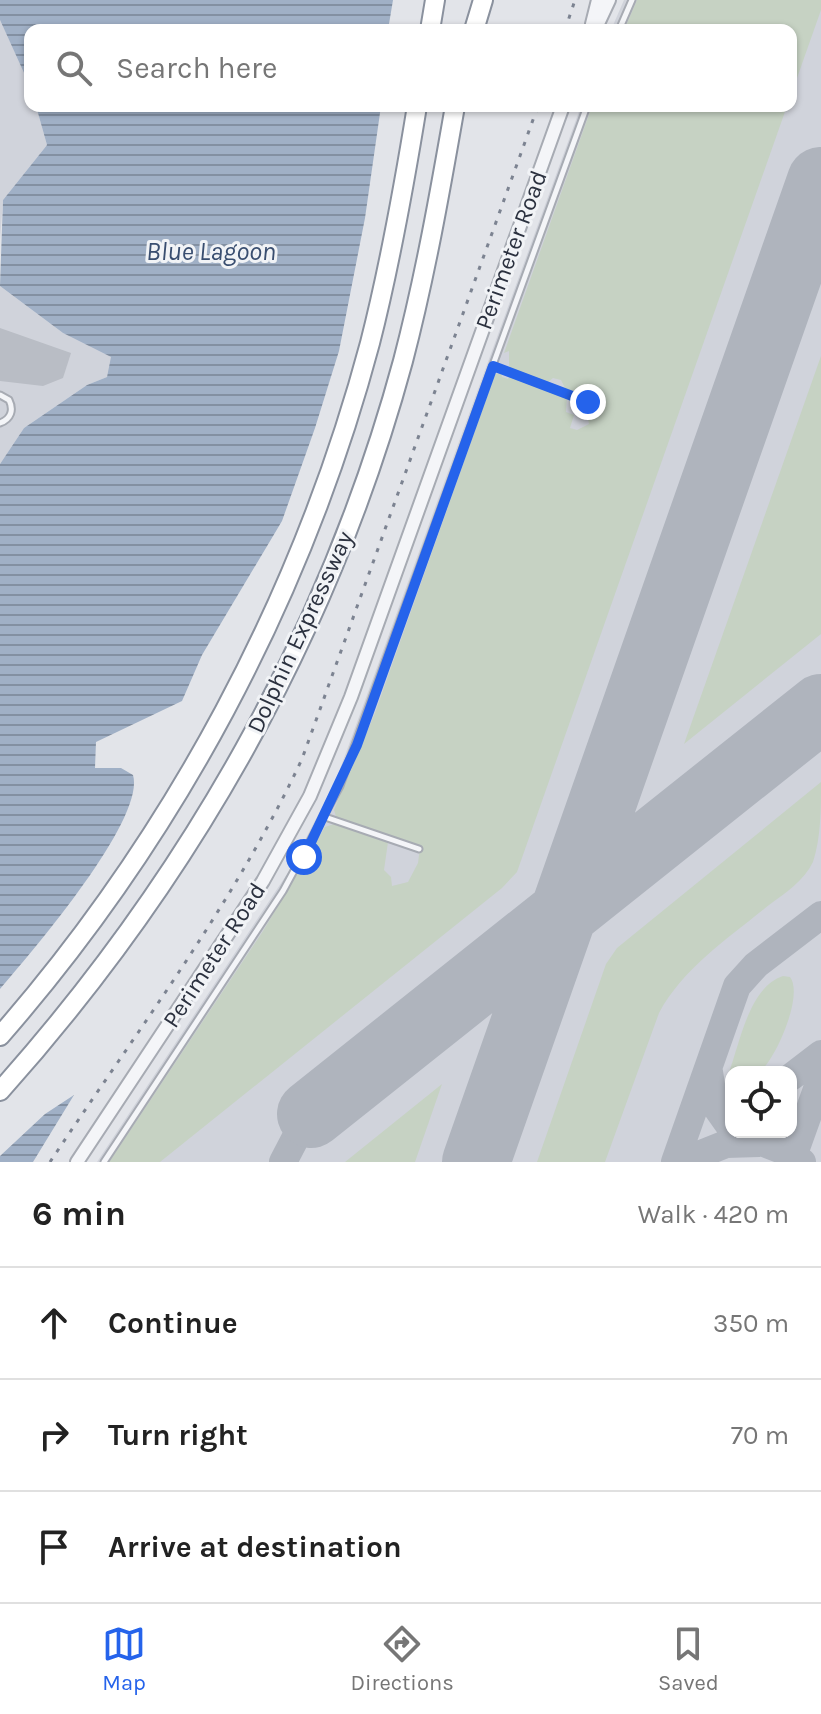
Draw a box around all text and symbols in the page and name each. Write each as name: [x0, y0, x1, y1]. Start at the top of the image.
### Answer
search box: [24, 24, 797, 112]
icon: search: [52, 46, 96, 90]
text: Search here: [116, 50, 277, 86]
street label: Perimeter Road: [469, 167, 553, 333]
water label: Blue Lagoon: [146, 236, 276, 267]
route end: [570, 384, 606, 420]
street label: Dolphin Expressway: [241, 527, 359, 737]
route start: [286, 839, 322, 875]
street label: Perimeter Road: [157, 877, 271, 1033]
map controls: [725, 1066, 797, 1138]
button: locate: [725, 1066, 797, 1138]
text: 6 min: [32, 1194, 126, 1234]
text: Walk · 420 m: [638, 1199, 789, 1230]
icon: ahead: [32, 1301, 76, 1345]
text: Continue: [108, 1305, 238, 1341]
text: 350 m: [713, 1308, 789, 1339]
icon: right: [32, 1413, 76, 1457]
text: Turn right: [108, 1417, 248, 1453]
text: 70 m: [731, 1420, 789, 1451]
icon: arrive: [32, 1525, 76, 1569]
text: Arrive at destination: [108, 1529, 402, 1565]
tab: Map: [102, 1622, 146, 1696]
tab: Directions: [350, 1622, 454, 1696]
tab: Saved: [658, 1622, 719, 1696]

